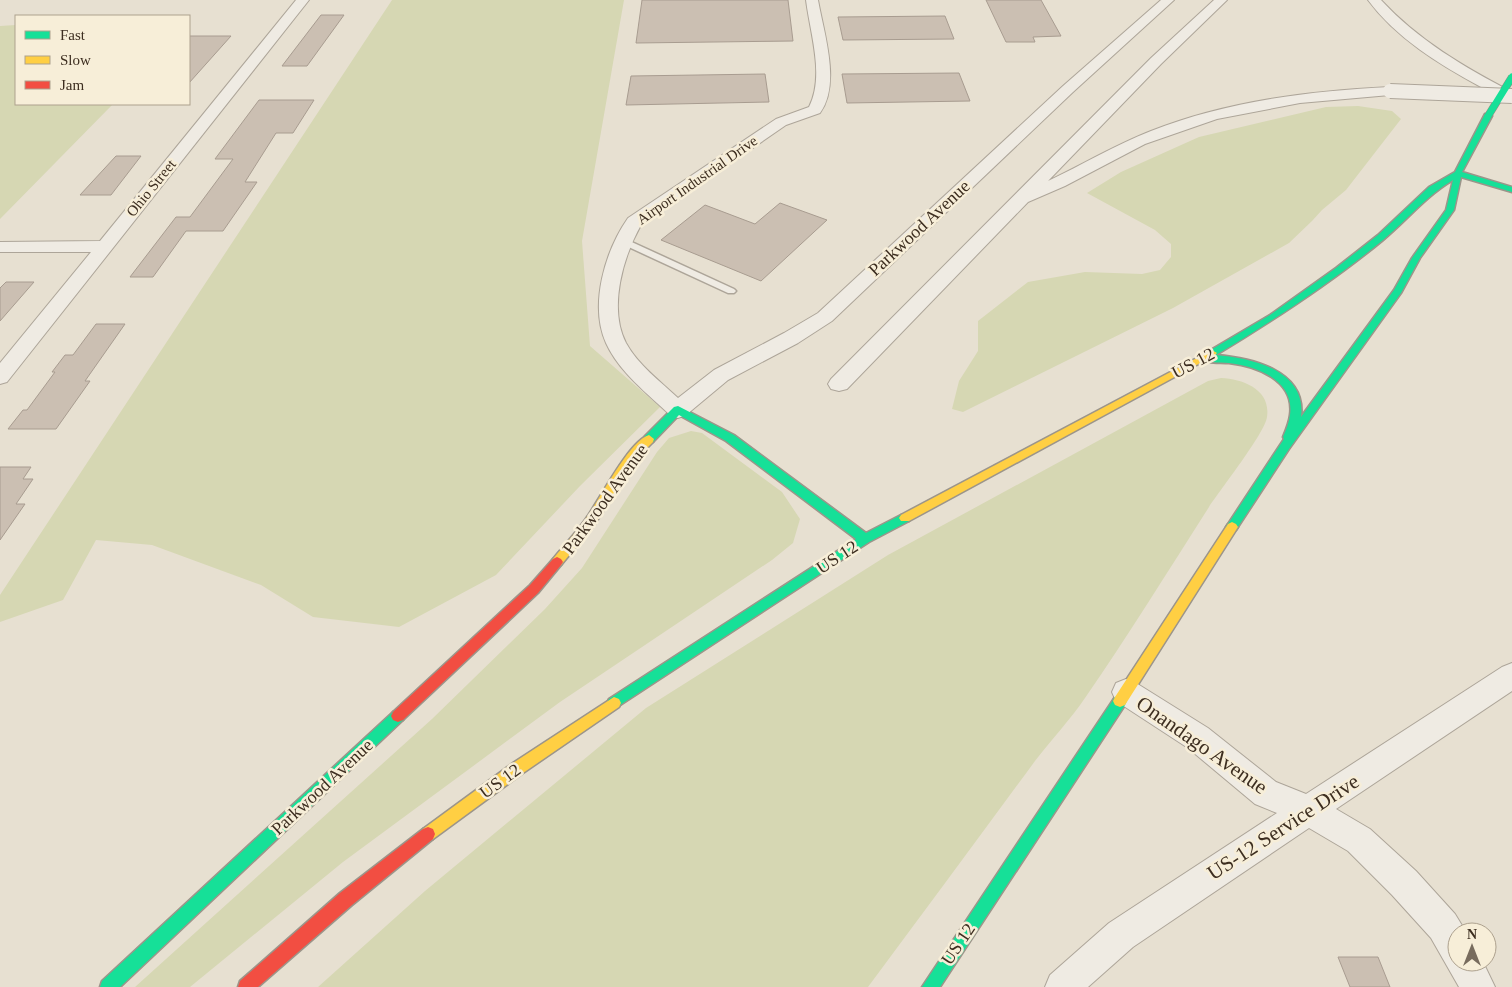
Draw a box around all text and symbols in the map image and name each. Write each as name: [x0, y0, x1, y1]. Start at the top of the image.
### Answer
legend: [15, 15, 190, 105]
text: Fast: [60, 27, 86, 43]
text: Slow: [60, 52, 91, 68]
text: Jam: [60, 77, 84, 93]
street label: Airport Industrial Drive: [634, 132, 761, 228]
street label: Ohio Street: [123, 156, 179, 220]
street label: Parkwood Avenue: [864, 176, 974, 280]
street label: US 12: [1168, 343, 1218, 383]
street label: Parkwood Avenue: [558, 440, 652, 558]
street label: US 12: [812, 536, 862, 578]
street label: Onandago Avenue: [1132, 691, 1272, 799]
street label: Parkwood Avenue: [267, 735, 377, 839]
street label: US 12: [476, 760, 524, 802]
street label: US-12 Service Drive: [1203, 769, 1363, 885]
street label: US 12: [937, 920, 979, 968]
north arrow: [1447, 922, 1497, 972]
text: N: [1467, 927, 1477, 942]

